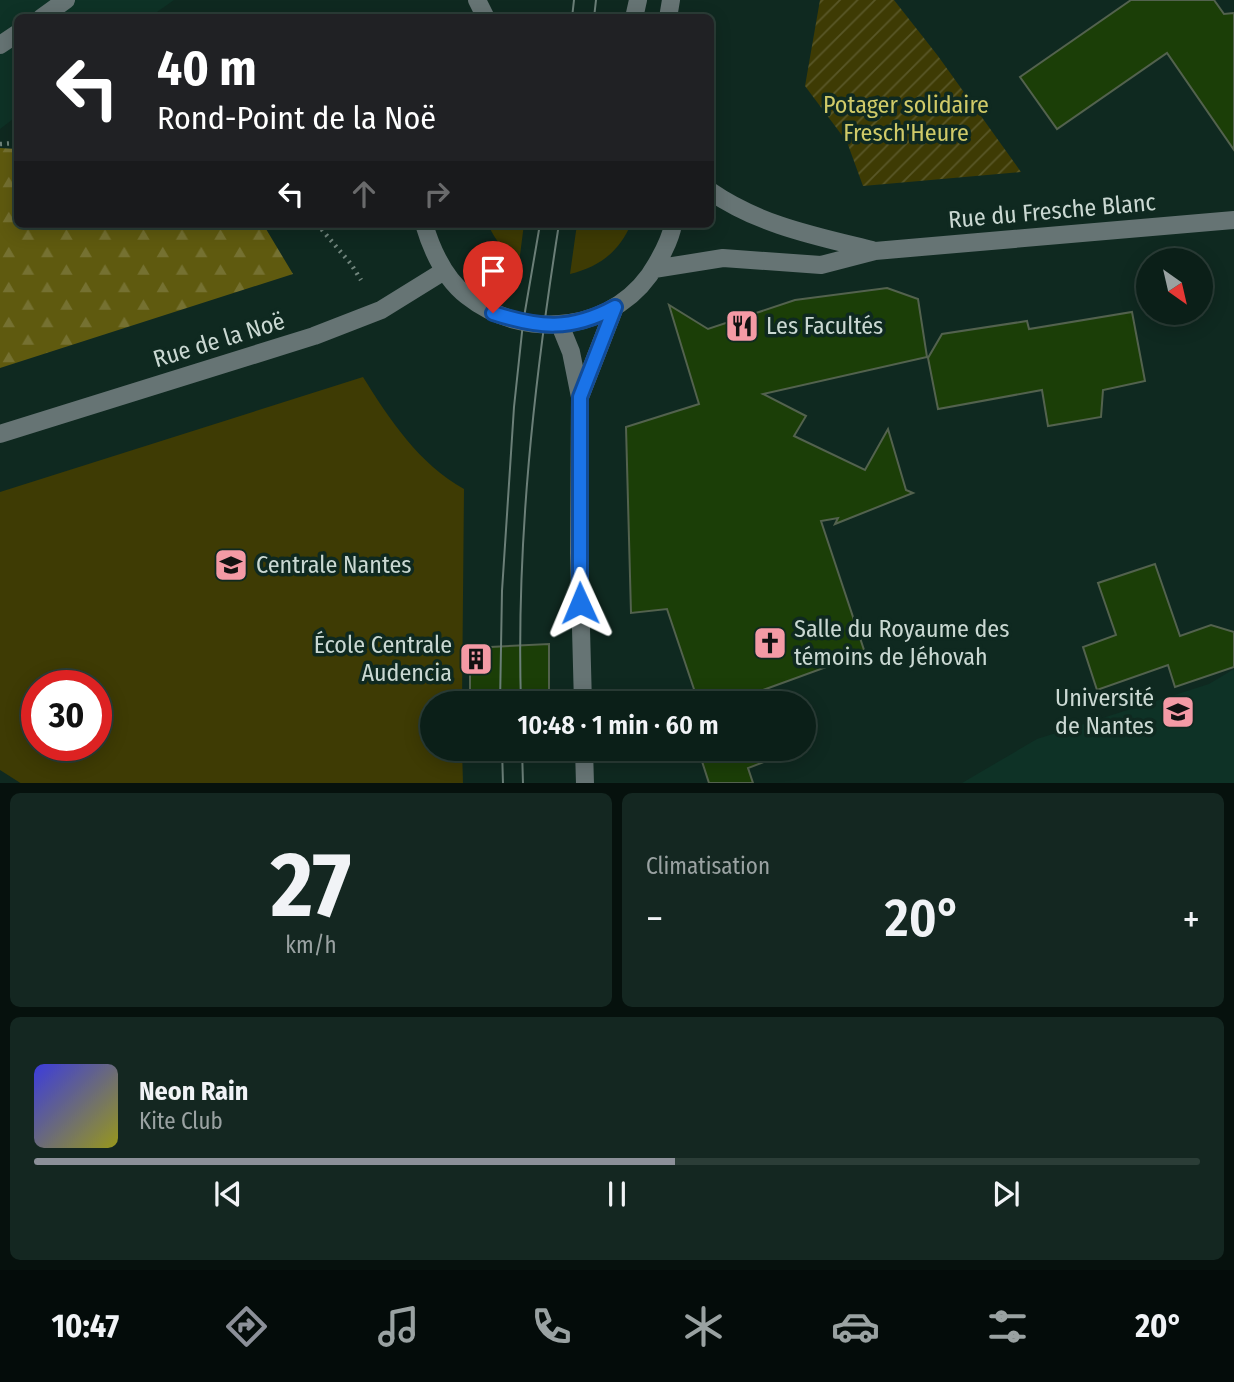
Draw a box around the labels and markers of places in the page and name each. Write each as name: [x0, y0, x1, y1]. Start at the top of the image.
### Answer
pin: [463, 241, 523, 313]
restaurant icon: Les Facultés: [723, 307, 761, 345]
place label: Les Facultés: [766, 312, 883, 340]
school or university icon: Centrale Nantes: [212, 546, 250, 584]
place label: Centrale Nantes: [256, 551, 412, 579]
place label: Salle du Royaume des témoins de Jéhovah: [794, 615, 1009, 671]
church icon: Salle du Royaume des témoins de Jéhovah: [751, 624, 789, 662]
place label: École Centrale Audencia: [314, 630, 452, 687]
building icon: École Centrale Audencia: [457, 640, 495, 678]
place label: Université de Nantes: [1055, 684, 1154, 740]
school or university icon: Université de Nantes: [1159, 693, 1197, 731]

